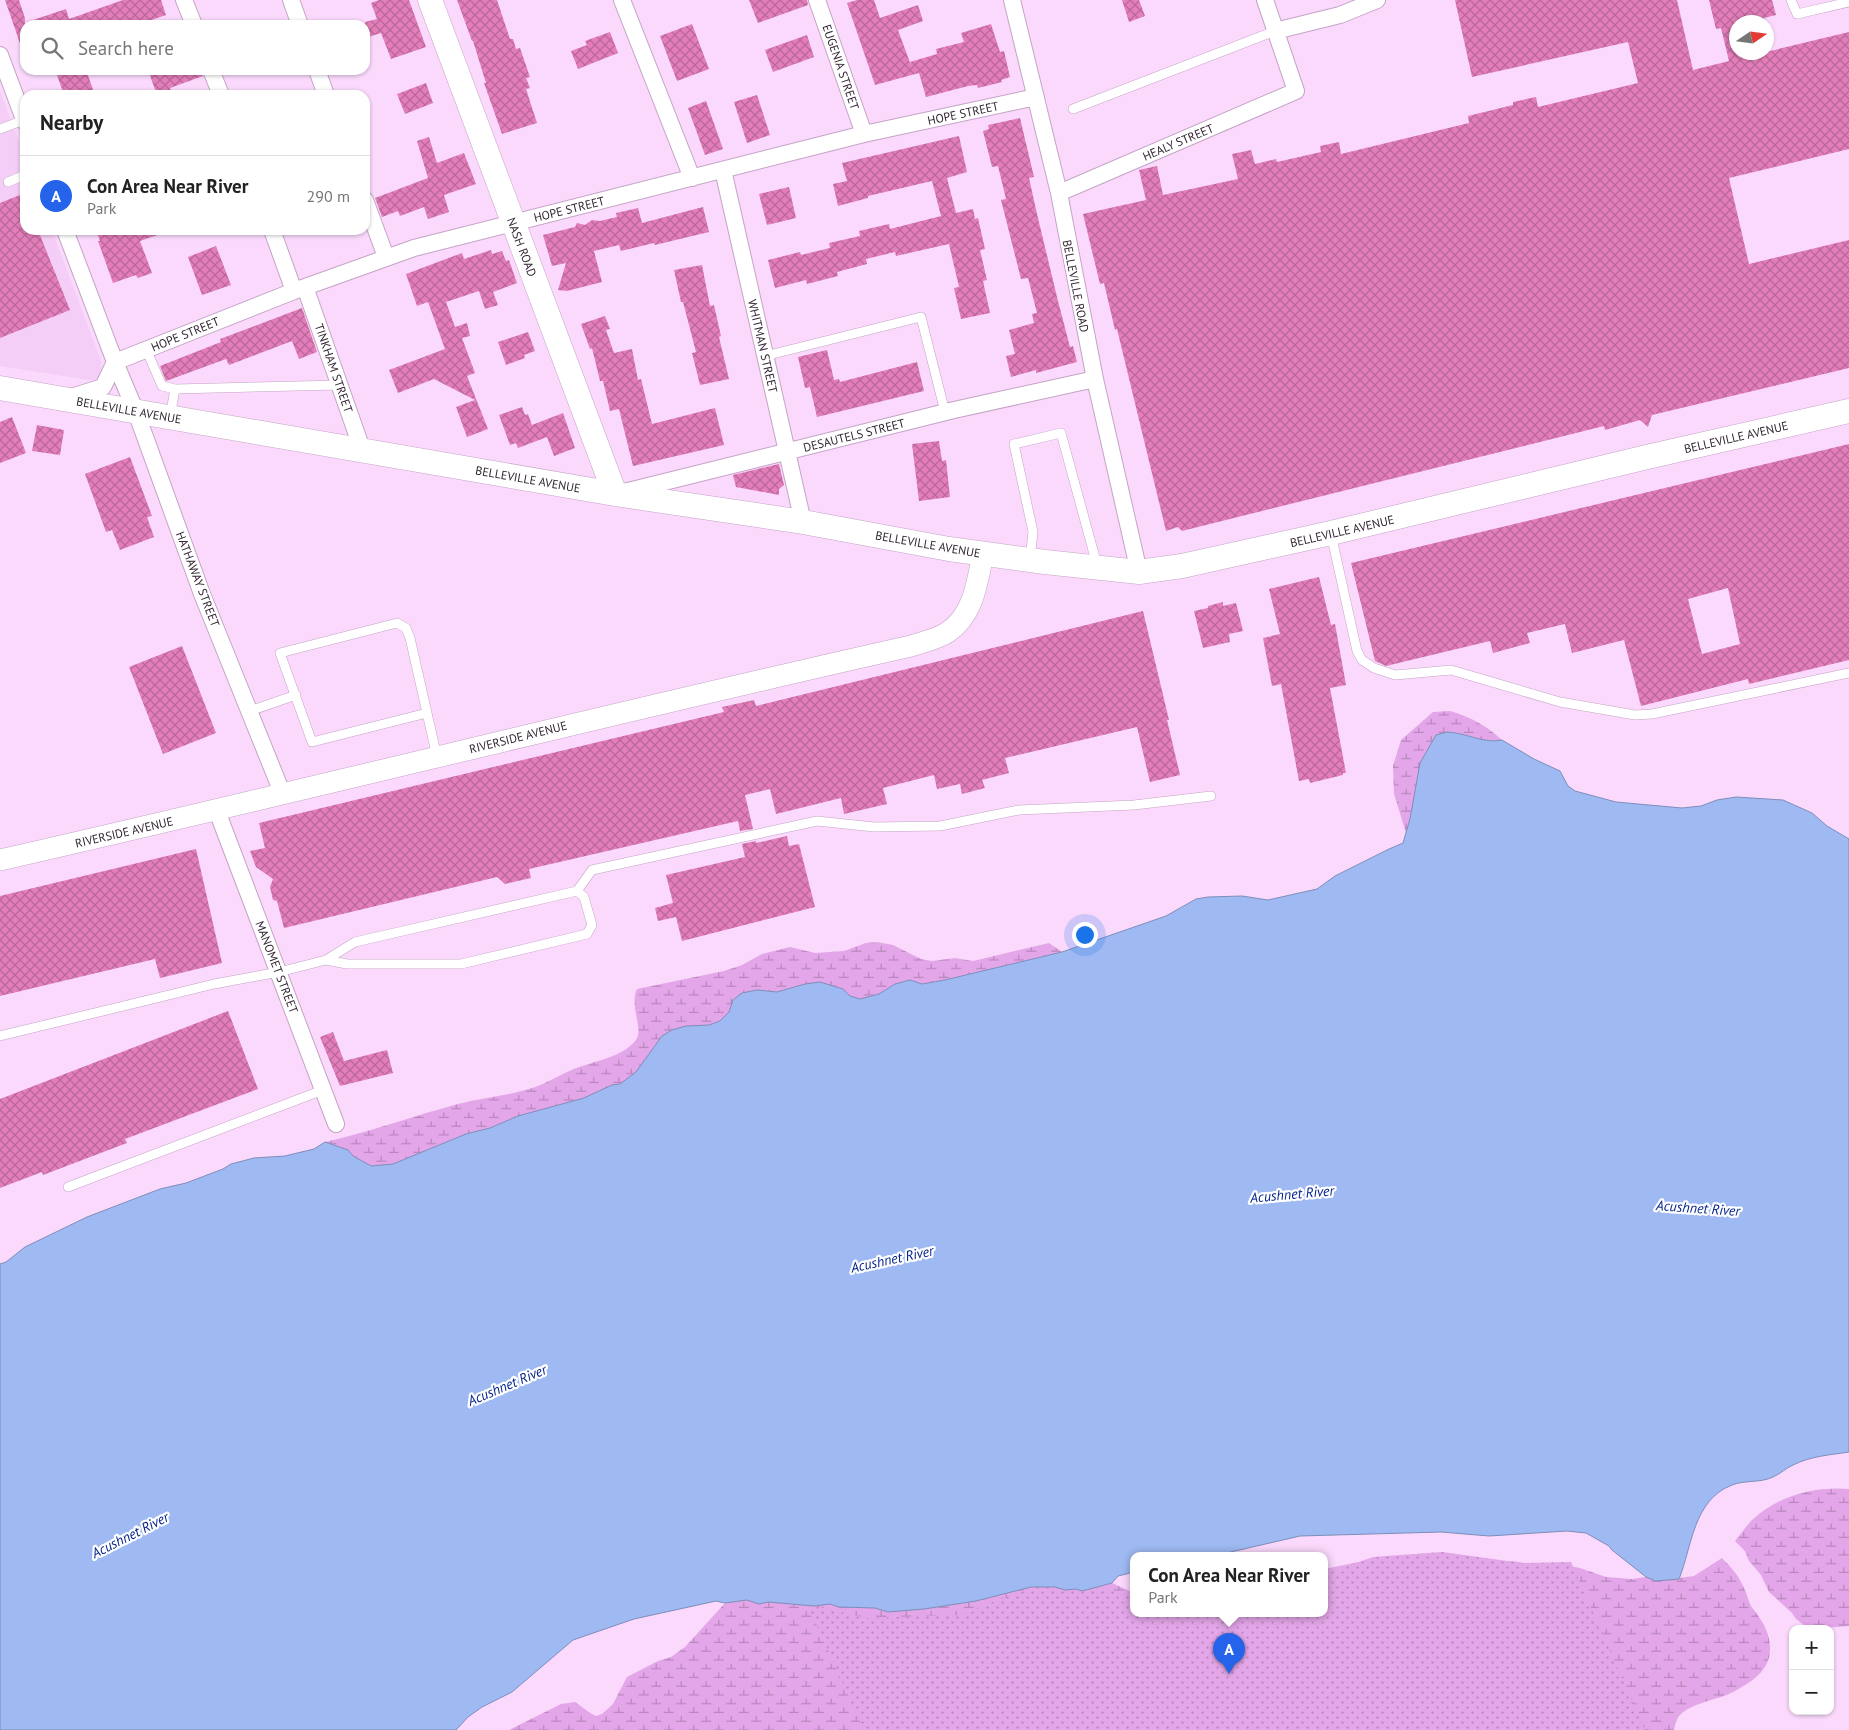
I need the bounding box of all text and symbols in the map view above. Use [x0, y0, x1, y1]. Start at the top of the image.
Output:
north arrow [1729, 15, 1774, 60]
search box [20, 20, 370, 75]
street label: EUGENIA STREET [819, 22, 863, 112]
icon: search [38, 34, 66, 62]
text: Search here [78, 36, 174, 60]
street label: HOPE STREET [926, 98, 1000, 128]
text: Nearby [40, 109, 103, 136]
street label: HEALY STREET [1140, 120, 1216, 164]
text: Con Area Near River [87, 174, 248, 198]
text: A [51, 186, 61, 206]
text: 290 m [307, 186, 350, 206]
street label: HOPE STREET [532, 193, 606, 225]
text: Park [87, 198, 116, 218]
street label: NASH ROAD [504, 215, 540, 279]
street label: BELLEVILLE ROAD [1060, 238, 1092, 334]
street label: WHITMAN STREET [745, 298, 781, 395]
street label: HOPE STREET [149, 313, 222, 355]
street label: TINKHAM STREET [312, 322, 356, 415]
street label: BELLEVILLE AVENUE [75, 393, 183, 427]
street label: DESAUTELS STREET [802, 415, 907, 455]
street label: BELLEVILLE AVENUE [1683, 418, 1789, 456]
street label: BELLEVILLE AVENUE [474, 462, 582, 496]
street label: BELLEVILLE AVENUE [1289, 512, 1395, 550]
street label: BELLEVILLE AVENUE [874, 527, 982, 561]
street label: HATHAWAY STREET [173, 529, 223, 629]
street label: RIVERSIDE AVENUE [468, 718, 568, 756]
street label: RIVERSIDE AVENUE [74, 813, 174, 851]
street label: MANOMET STREET [252, 919, 302, 1016]
your location [1072, 922, 1098, 948]
water label: Acushnet River [1248, 1181, 1336, 1207]
water label: Acushnet River [1654, 1196, 1742, 1220]
water label: Acushnet River [848, 1241, 936, 1277]
water label: Acushnet River [464, 1360, 551, 1410]
water label: Acushnet River [88, 1507, 173, 1563]
popup [1130, 1552, 1328, 1617]
text: Con Area Near River [1148, 1563, 1310, 1587]
text: Park [1148, 1587, 1178, 1607]
map controls [1789, 1625, 1834, 1715]
button: + [1789, 1625, 1834, 1670]
pin: A [1213, 1633, 1245, 1674]
button: − [1789, 1670, 1834, 1715]

